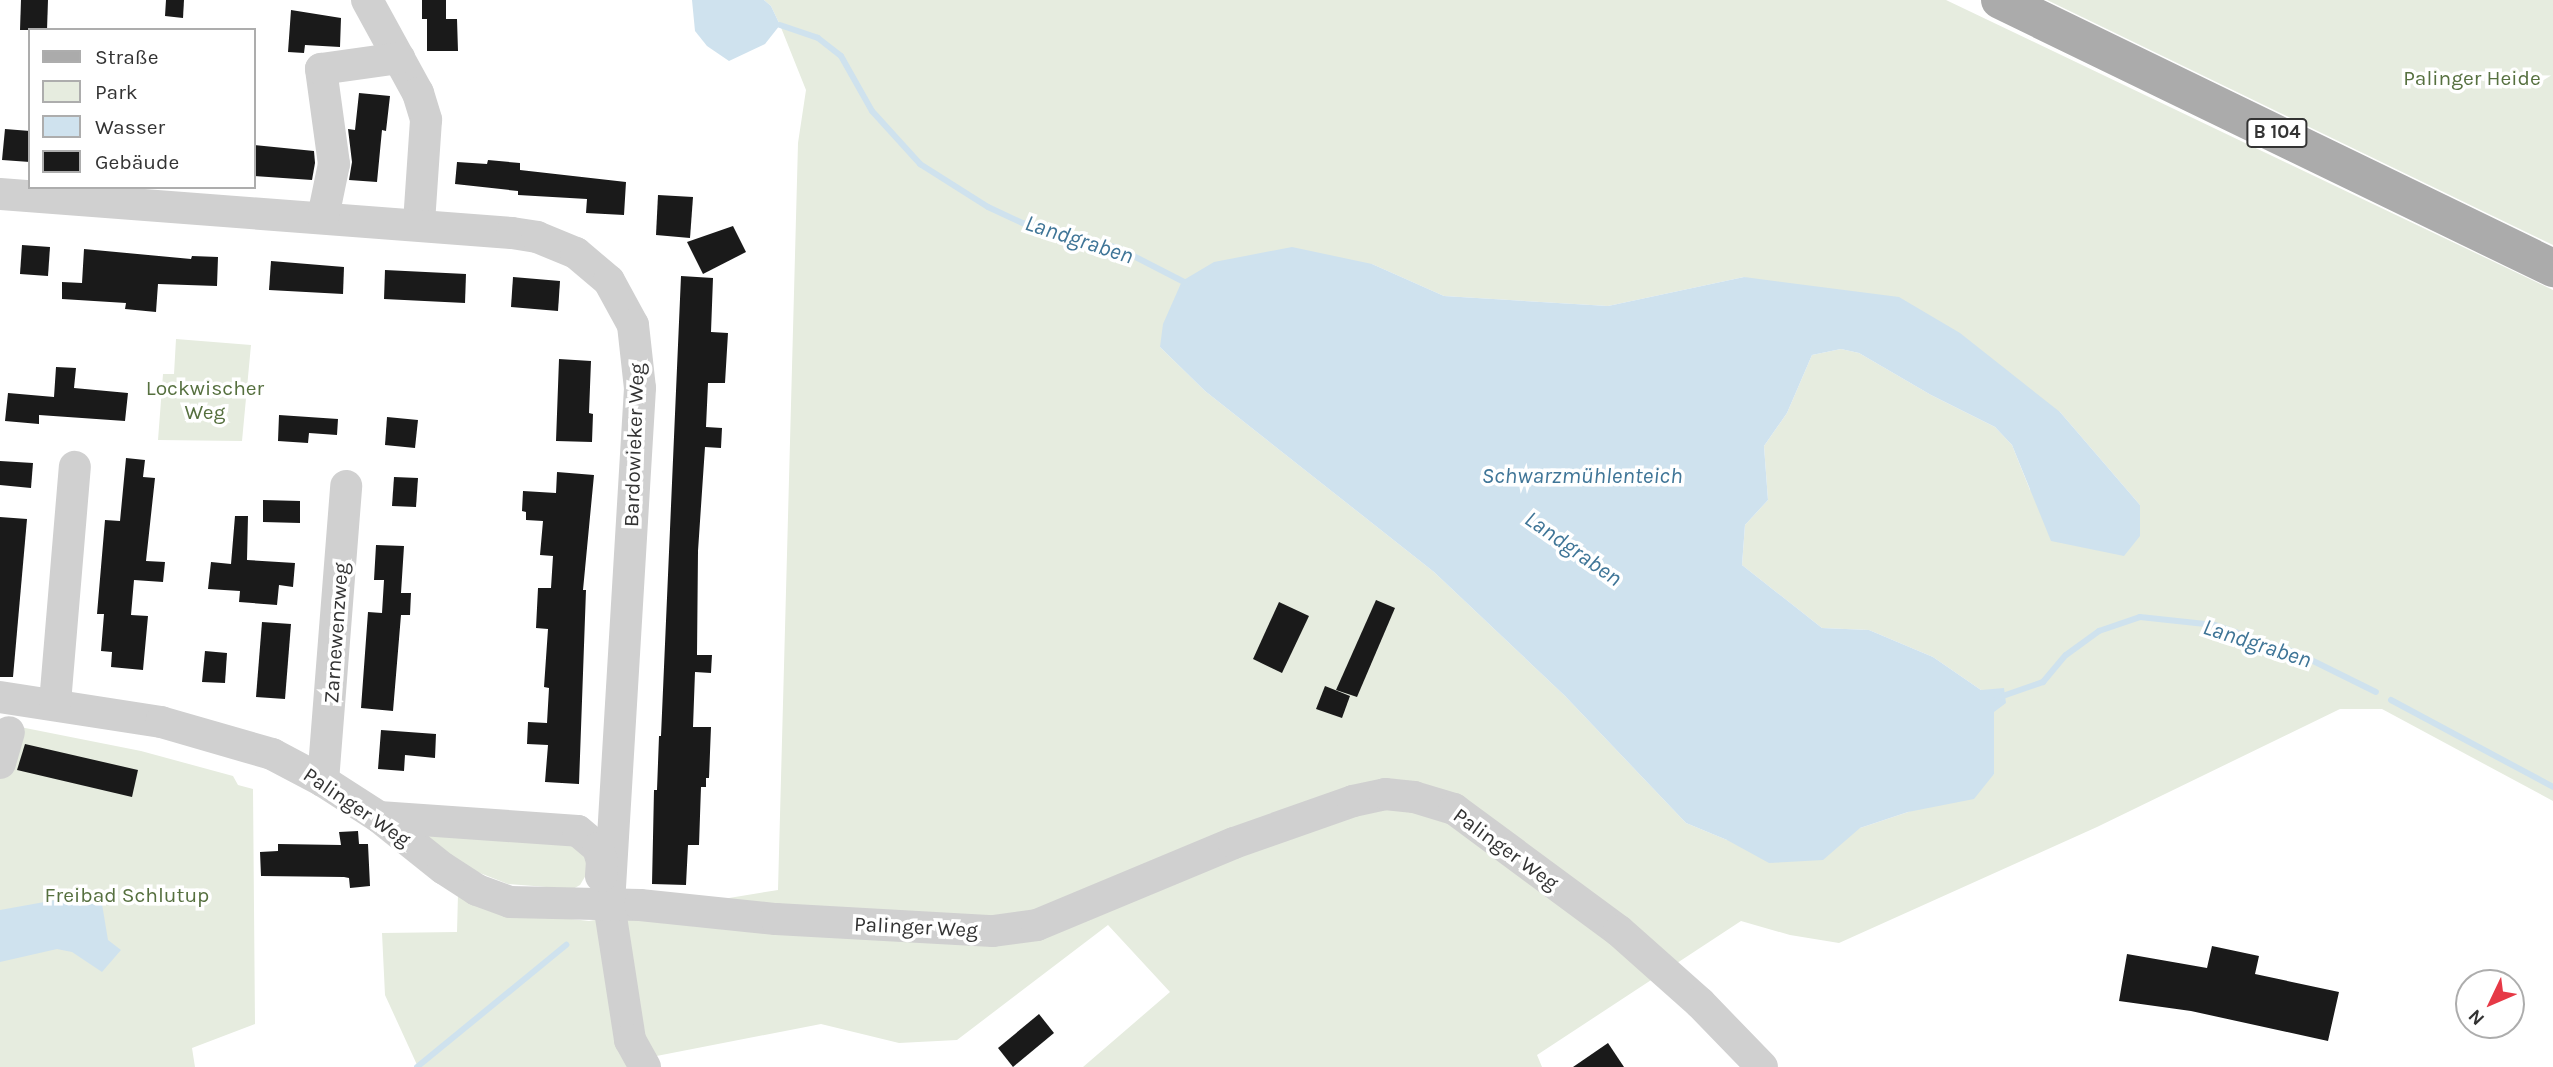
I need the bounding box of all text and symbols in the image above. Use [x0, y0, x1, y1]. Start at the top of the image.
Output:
legend [28, 28, 256, 189]
text: Straße [95, 45, 158, 69]
park label: Palinger Heide [2403, 65, 2541, 91]
text: Park [95, 80, 138, 104]
text: Wasser [95, 115, 165, 139]
road number: B 104 [2246, 118, 2308, 148]
text: Gebäude [95, 150, 179, 174]
water label: Landgraben [1021, 209, 1137, 271]
street label: Bardowieker Weg [619, 362, 649, 528]
park label: Lockwischer Weg [146, 375, 264, 425]
water label: Schwarzmühlenteich [1481, 462, 1683, 490]
water label: Landgraben [1519, 505, 1627, 593]
street label: Zarnewenzweg [318, 562, 354, 704]
water label: Landgraben [2199, 613, 2315, 675]
street label: Palinger Weg [299, 762, 415, 852]
street label: Palinger Weg [1448, 802, 1564, 896]
park label: Freibad Schlutup [45, 882, 209, 908]
street label: Palinger Weg [853, 911, 979, 943]
north arrow [2455, 969, 2525, 1039]
text: N [2464, 1005, 2489, 1030]

